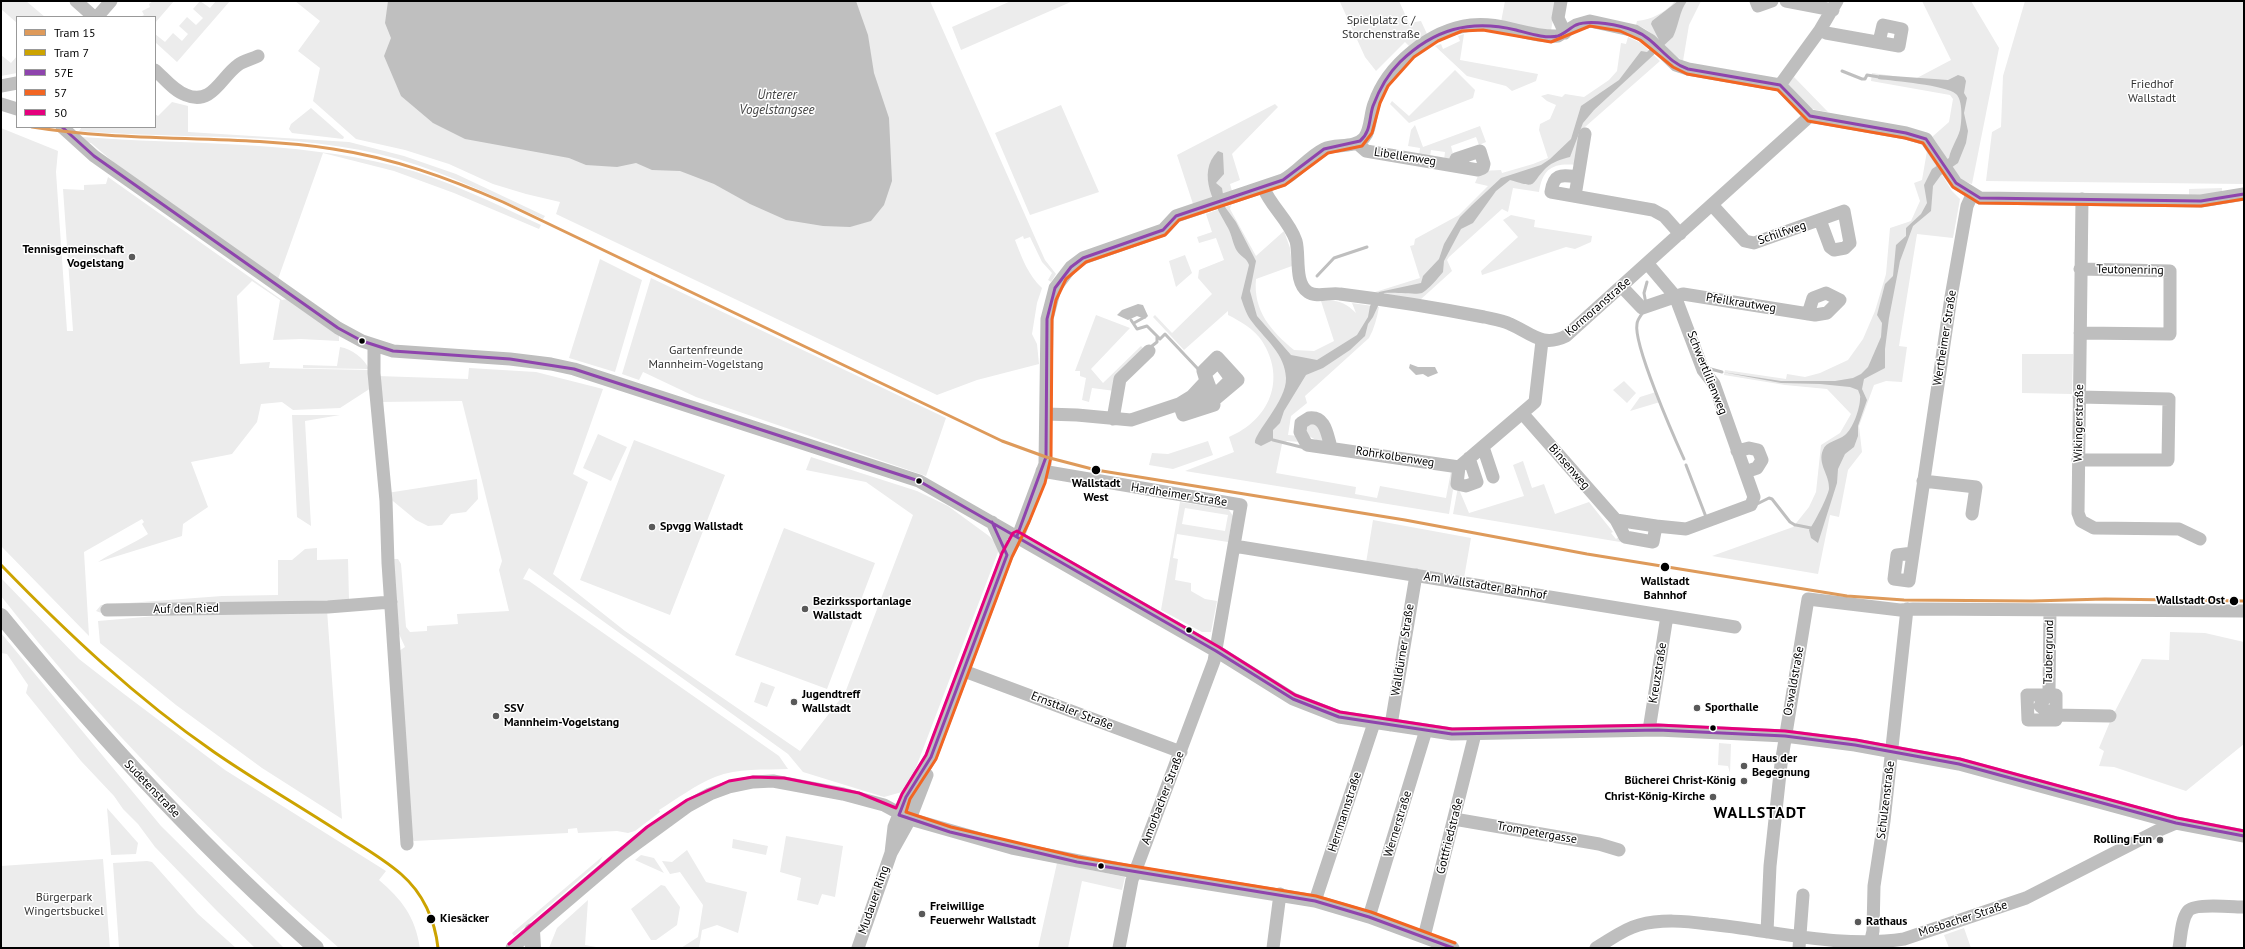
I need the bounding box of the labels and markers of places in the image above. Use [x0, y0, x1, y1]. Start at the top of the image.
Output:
place label: Tennisgemeinschaft Vogelstang [23, 243, 124, 271]
marker: Tennisgemeinschaft Vogelstang [127, 252, 137, 262]
unlabelled marker [357, 336, 367, 346]
marker: Wallstadt West [1090, 464, 1102, 476]
unlabelled marker [914, 476, 924, 486]
place label: Wallstadt West [1072, 477, 1120, 505]
place label: Spvgg Wallstadt [660, 520, 743, 534]
marker: Spvgg Wallstadt [647, 522, 657, 532]
marker: Wallstadt Bahnhof [1659, 561, 1671, 573]
place label: Wallstadt Bahnhof [1641, 575, 1689, 603]
place label: Wallstadt Ost [2156, 594, 2225, 608]
place label: Bezirkssportanlage Wallstadt [813, 595, 911, 623]
marker: Wallstadt Ost [2228, 595, 2240, 607]
marker: Bezirkssportanlage Wallstadt [800, 604, 810, 614]
unlabelled marker [1184, 625, 1194, 635]
place label: Jugendtreff Wallstadt [802, 688, 860, 716]
marker: Jugendtreff Wallstadt [789, 697, 799, 707]
place label: Sporthalle [1705, 701, 1759, 715]
place label: SSV Mannheim-Vogelstang [504, 702, 619, 730]
marker: Sporthalle [1692, 703, 1702, 713]
marker: SSV Mannheim-Vogelstang [491, 711, 501, 721]
unlabelled marker [1708, 723, 1718, 733]
place label: Haus der Begegnung [1752, 752, 1810, 780]
marker: Haus der Begegnung [1739, 761, 1749, 771]
place label: Bücherei Christ-König [1624, 774, 1736, 788]
marker: Bücherei Christ-König [1739, 776, 1749, 786]
place label: Christ-König-Kirche [1604, 790, 1705, 804]
marker: Christ-König-Kirche [1708, 792, 1718, 802]
place label: Rolling Fun [2094, 833, 2152, 847]
marker: Rolling Fun [2155, 835, 2165, 845]
unlabelled marker [1096, 861, 1106, 871]
place label: Freiwillige Feuerwehr Wallstadt [930, 900, 1036, 928]
marker: Freiwillige Feuerwehr Wallstadt [917, 909, 927, 919]
place label: Kiesäcker [440, 912, 489, 926]
marker: Kiesäcker [425, 913, 437, 925]
place label: Rathaus [1866, 915, 1907, 929]
marker: Rathaus [1853, 917, 1863, 927]

